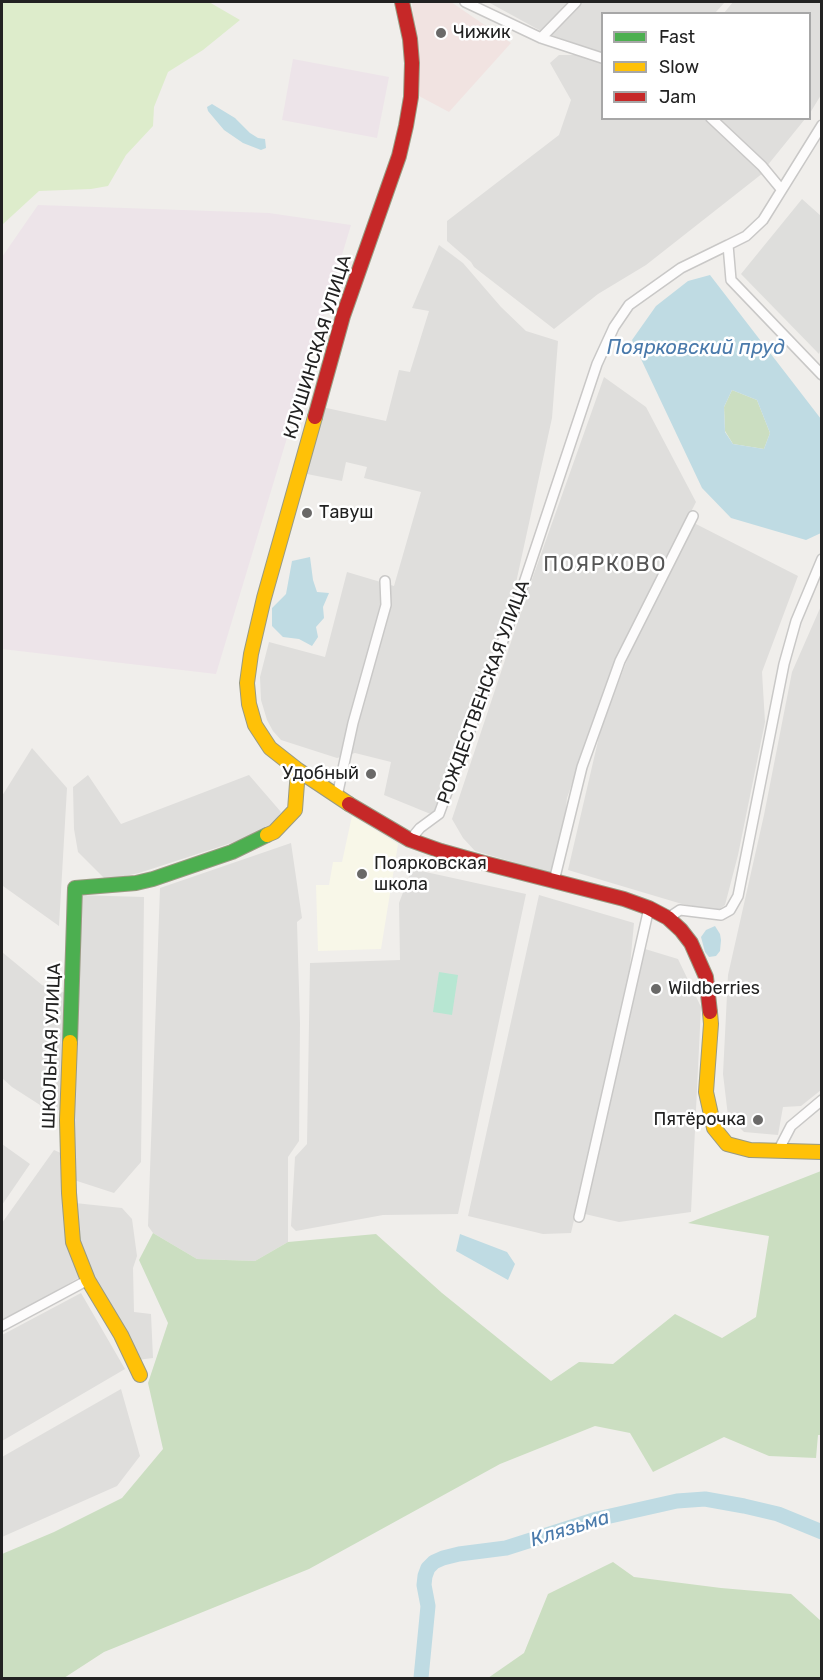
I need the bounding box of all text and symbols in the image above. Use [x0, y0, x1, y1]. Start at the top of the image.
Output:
legend [601, 12, 811, 120]
place label: Чижик [453, 22, 511, 44]
marker: Чижик [434, 26, 448, 40]
text: Fast [659, 26, 695, 48]
text: Slow [659, 56, 699, 78]
text: Jam [659, 86, 696, 108]
street label: КЛУШИНСКАЯ УЛИЦА [280, 252, 356, 442]
water label: Поярковский пруд [607, 336, 785, 360]
place label: Тавуш [319, 502, 373, 524]
marker: Тавуш [300, 506, 314, 520]
district label: ПОЯРКОВО [543, 552, 667, 578]
street label: РОЖДЕСТВЕНСКАЯ УЛИЦА [433, 577, 535, 807]
place label: Удобный [282, 763, 359, 785]
marker: Удобный [364, 767, 378, 781]
place label: Поярковская школа [374, 853, 487, 896]
marker: Поярковская школа [355, 867, 369, 881]
street label: ШКОЛЬНАЯ УЛИЦА [38, 963, 66, 1129]
place label: Wildberries [668, 978, 760, 1000]
marker: Wildberries [649, 982, 663, 996]
place label: Пятёрочка [653, 1109, 746, 1131]
marker: Пятёрочка [751, 1113, 765, 1127]
water label: Клязьма [528, 1506, 612, 1552]

